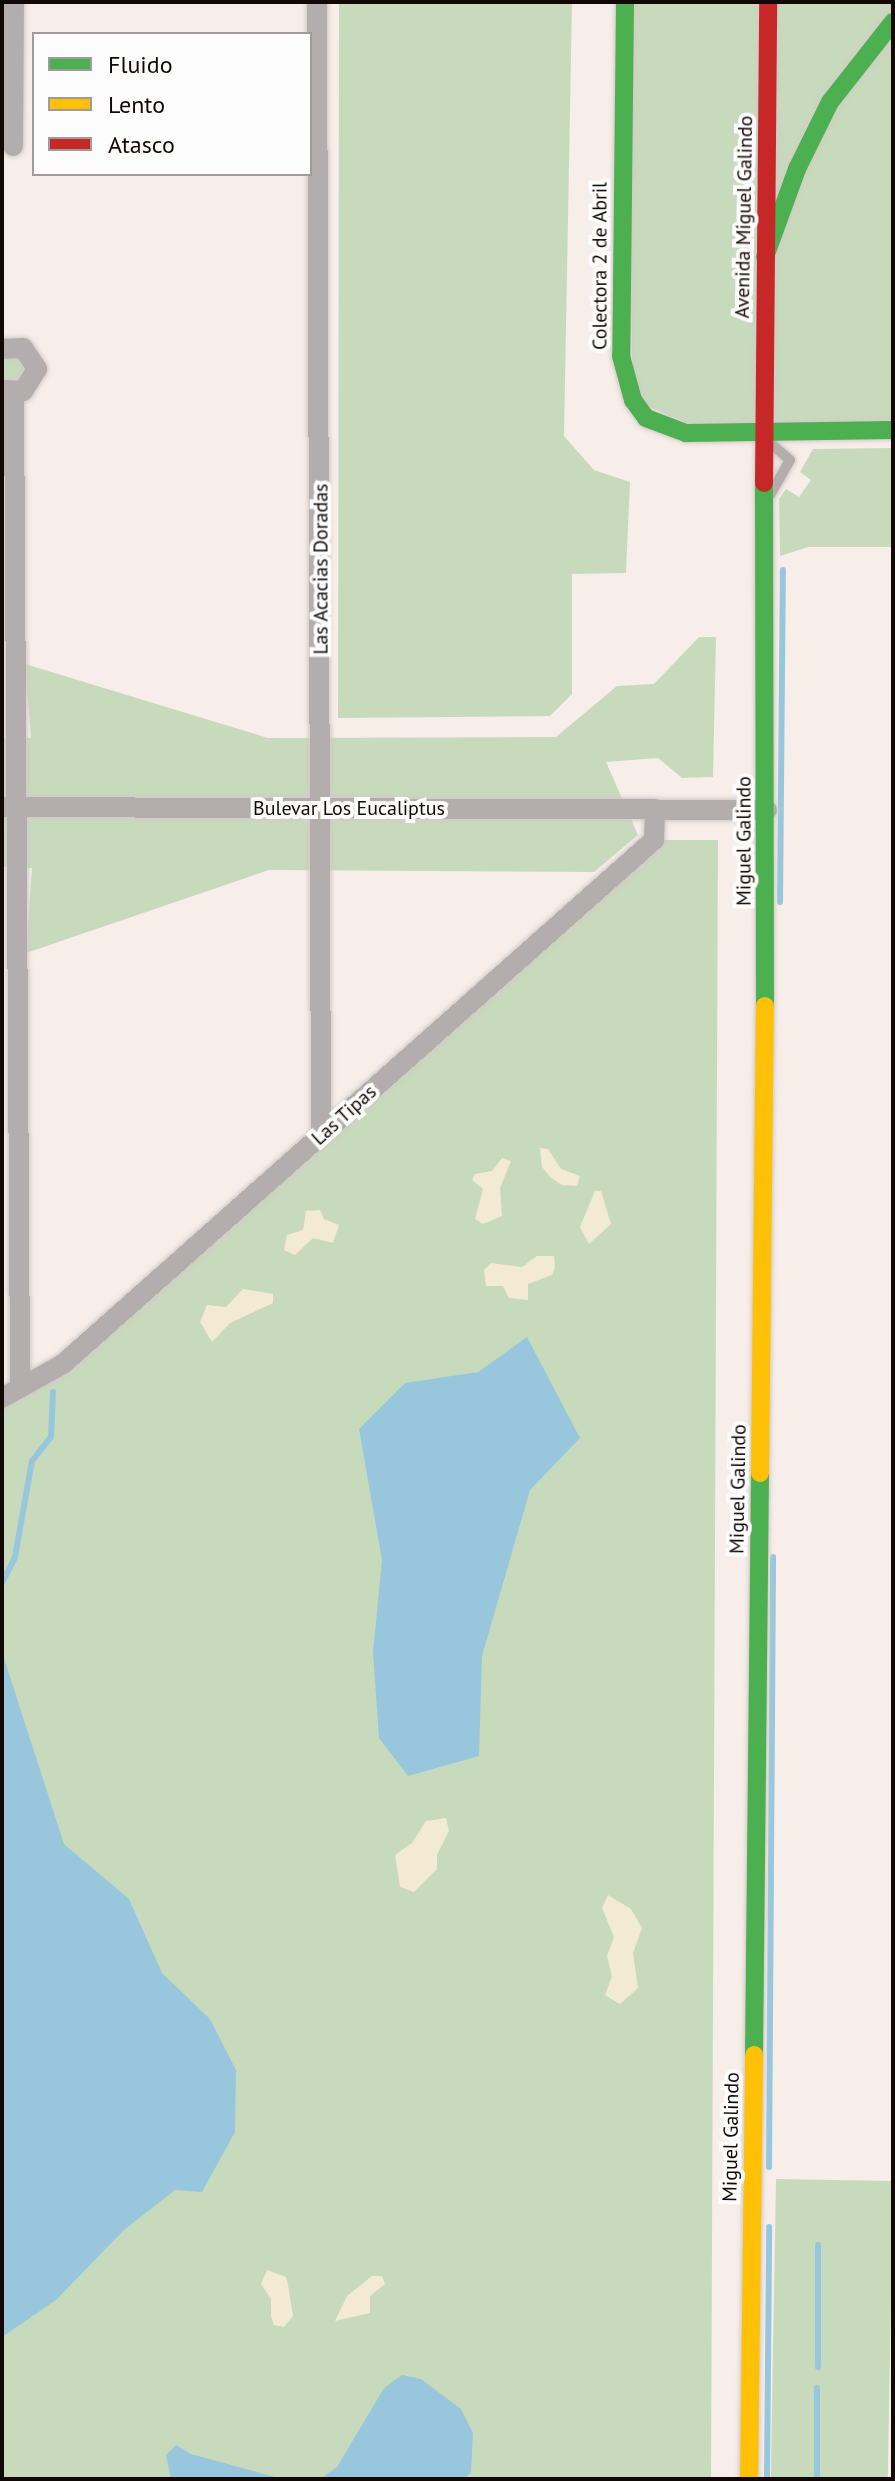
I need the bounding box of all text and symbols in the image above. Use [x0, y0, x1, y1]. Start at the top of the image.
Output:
legend [32, 32, 312, 176]
text: Fluido [108, 49, 173, 80]
text: Lento [108, 89, 165, 120]
street label: Avenida Miguel Galindo [730, 115, 758, 319]
text: Atasco [108, 129, 175, 160]
street label: Colectora 2 de Abril [588, 182, 612, 350]
street label: Las Acacias Doradas [309, 483, 333, 655]
street label: Miguel Galindo [732, 776, 756, 906]
street label: Bulevar Los Eucaliptus [253, 796, 445, 820]
street label: Las Tipas [307, 1080, 381, 1150]
street label: Miguel Galindo [725, 1424, 751, 1554]
street label: Miguel Galindo [718, 2072, 744, 2202]

